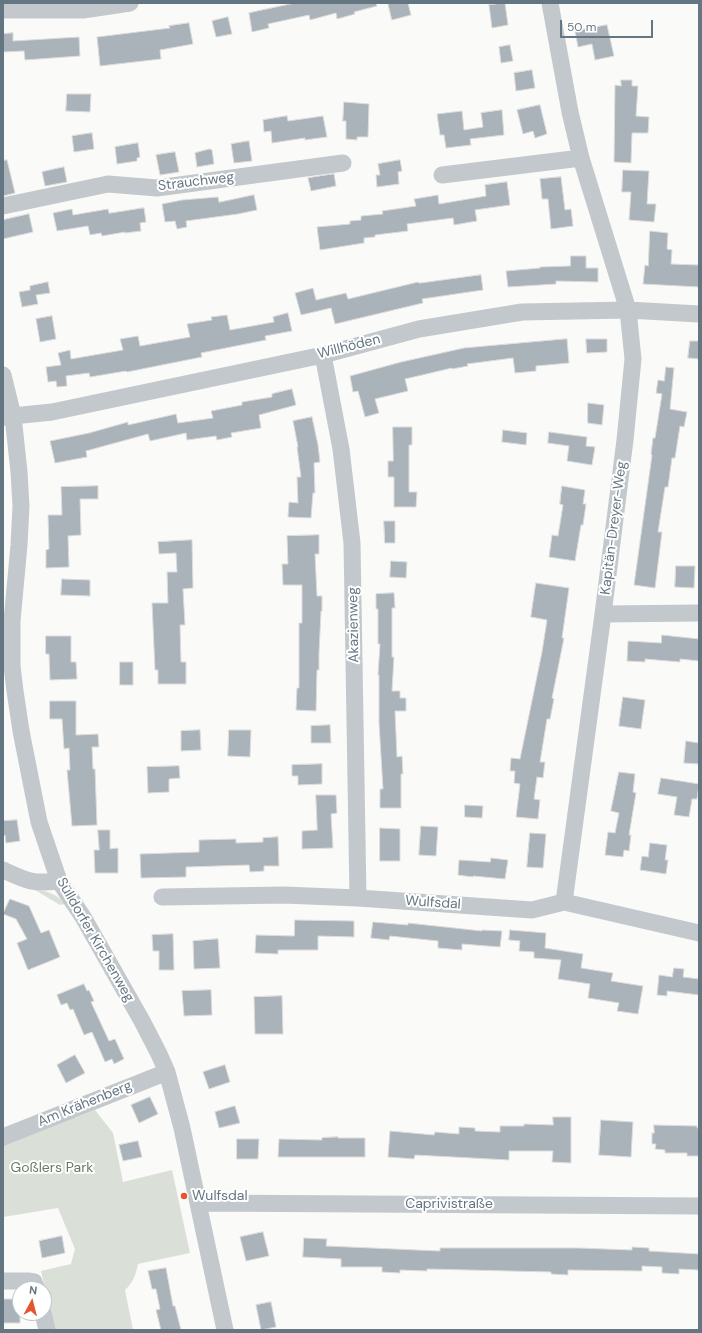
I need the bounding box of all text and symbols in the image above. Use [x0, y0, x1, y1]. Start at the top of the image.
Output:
scale bar [562, 12, 655, 38]
text: 50 m [567, 19, 596, 35]
street label: Strauchweg [157, 169, 235, 195]
street label: Willhöden [316, 331, 382, 363]
street label: Kapitän-Dreyer-Weg [597, 460, 631, 596]
street label: Akazienweg [345, 587, 363, 663]
street label: Sülldorfer Kirchenweg [53, 875, 137, 1005]
street label: Wulfsdal [405, 893, 461, 913]
street label: Am Krähenberg [35, 1077, 135, 1131]
park label: Goßlers Park [11, 1160, 93, 1176]
place label: Wulfsdal [192, 1188, 248, 1204]
marker: Wulfsdal [179, 1191, 189, 1201]
street label: Caprivistraße [405, 1196, 493, 1212]
north arrow [12, 1281, 52, 1321]
text: N [29, 1283, 38, 1298]

